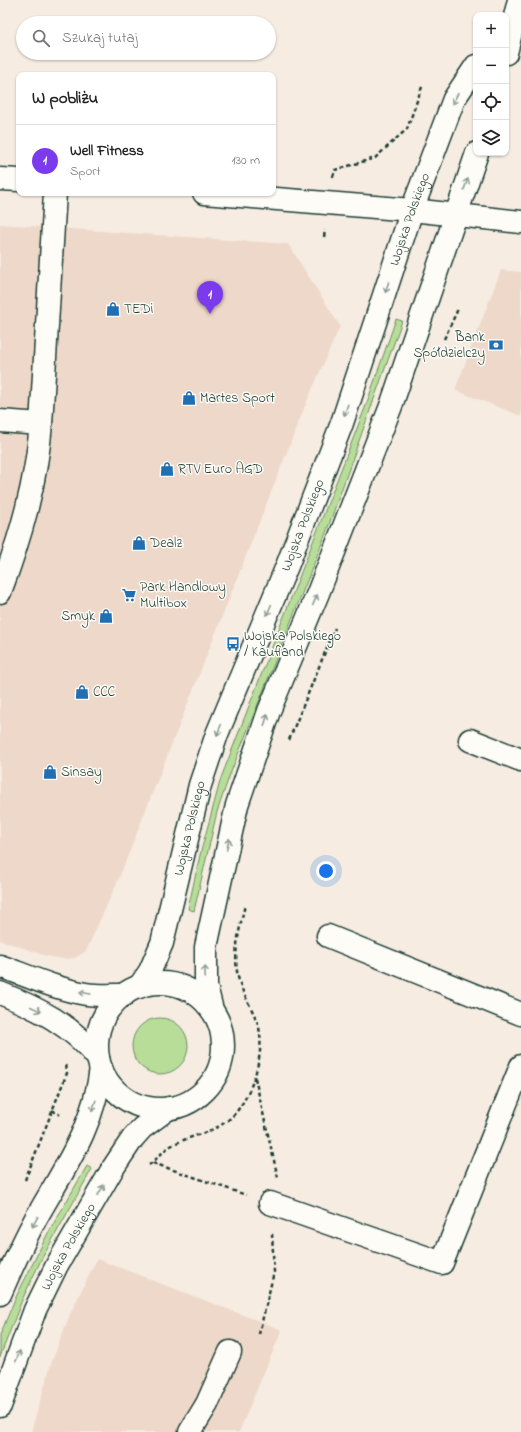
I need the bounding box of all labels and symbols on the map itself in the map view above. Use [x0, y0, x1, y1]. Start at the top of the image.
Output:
one-way arrow [451, 93, 459, 105]
street label: Wojska Polskiego [384, 170, 436, 269]
one-way arrow [463, 178, 470, 191]
one-way arrow [383, 280, 390, 293]
pin: 1 [197, 281, 223, 314]
place label: TEDi [124, 299, 153, 320]
shop icon: TEDi [105, 301, 121, 317]
place label: Bank Spółdzielczy [414, 327, 486, 365]
bank icon: Bank Spółdzielczy [488, 337, 504, 353]
place label: Martes Sport [200, 388, 275, 409]
shop icon: Martes Sport [181, 390, 197, 406]
one-way arrow [342, 404, 349, 417]
place label: RTV Euro AGD [178, 459, 263, 480]
shop icon: RTV Euro AGD [159, 461, 175, 477]
street label: Wojska Polskiego [275, 476, 330, 574]
place label: Dealz [149, 533, 182, 554]
shop icon: Dealz [131, 535, 147, 551]
place label: Park Handlowy Multibox [140, 577, 226, 614]
supermarket icon: Park Handlowy Multibox [121, 587, 137, 603]
one-way arrow [312, 594, 320, 606]
one-way arrow [264, 603, 272, 615]
place label: Smyk [61, 606, 96, 628]
shop icon: Smyk [98, 608, 114, 624]
place label: Wojska Polskiego / Kaufland [244, 626, 341, 663]
bus stop icon: Wojska Polskiego / Kaufland [225, 636, 241, 652]
place label: CCC [93, 682, 116, 703]
shop icon: CCC [74, 684, 90, 700]
one-way arrow [262, 714, 270, 726]
one-way arrow [214, 723, 222, 735]
place label: Sinsay [61, 762, 102, 784]
shop icon: Sinsay [42, 764, 58, 780]
street label: Wojska Polskiego [168, 778, 211, 878]
one-way arrow [225, 838, 233, 851]
your location [316, 861, 336, 881]
one-way arrow [201, 966, 209, 979]
one-way arrow [79, 989, 92, 997]
one-way arrow [29, 1006, 41, 1013]
one-way arrow [90, 1099, 97, 1112]
one-way arrow [97, 1184, 105, 1196]
street label: Wojska Polskiego [36, 1199, 101, 1294]
one-way arrow [31, 1215, 38, 1227]
one-way arrow [14, 1350, 22, 1362]

